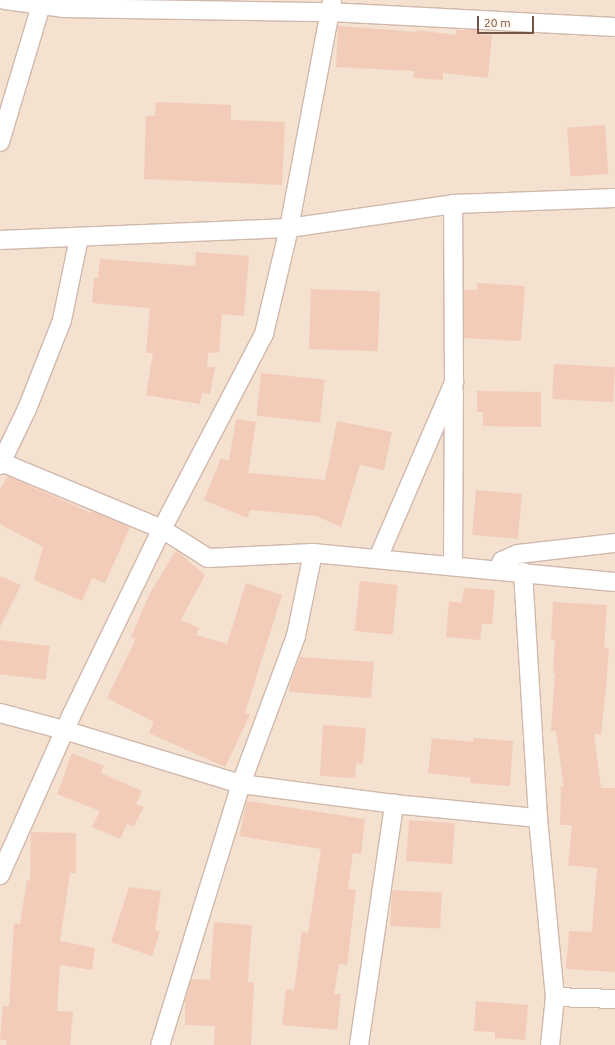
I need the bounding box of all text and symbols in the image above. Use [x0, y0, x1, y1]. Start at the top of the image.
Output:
scale bar [479, 8, 536, 34]
text: 20 m [484, 16, 511, 29]

